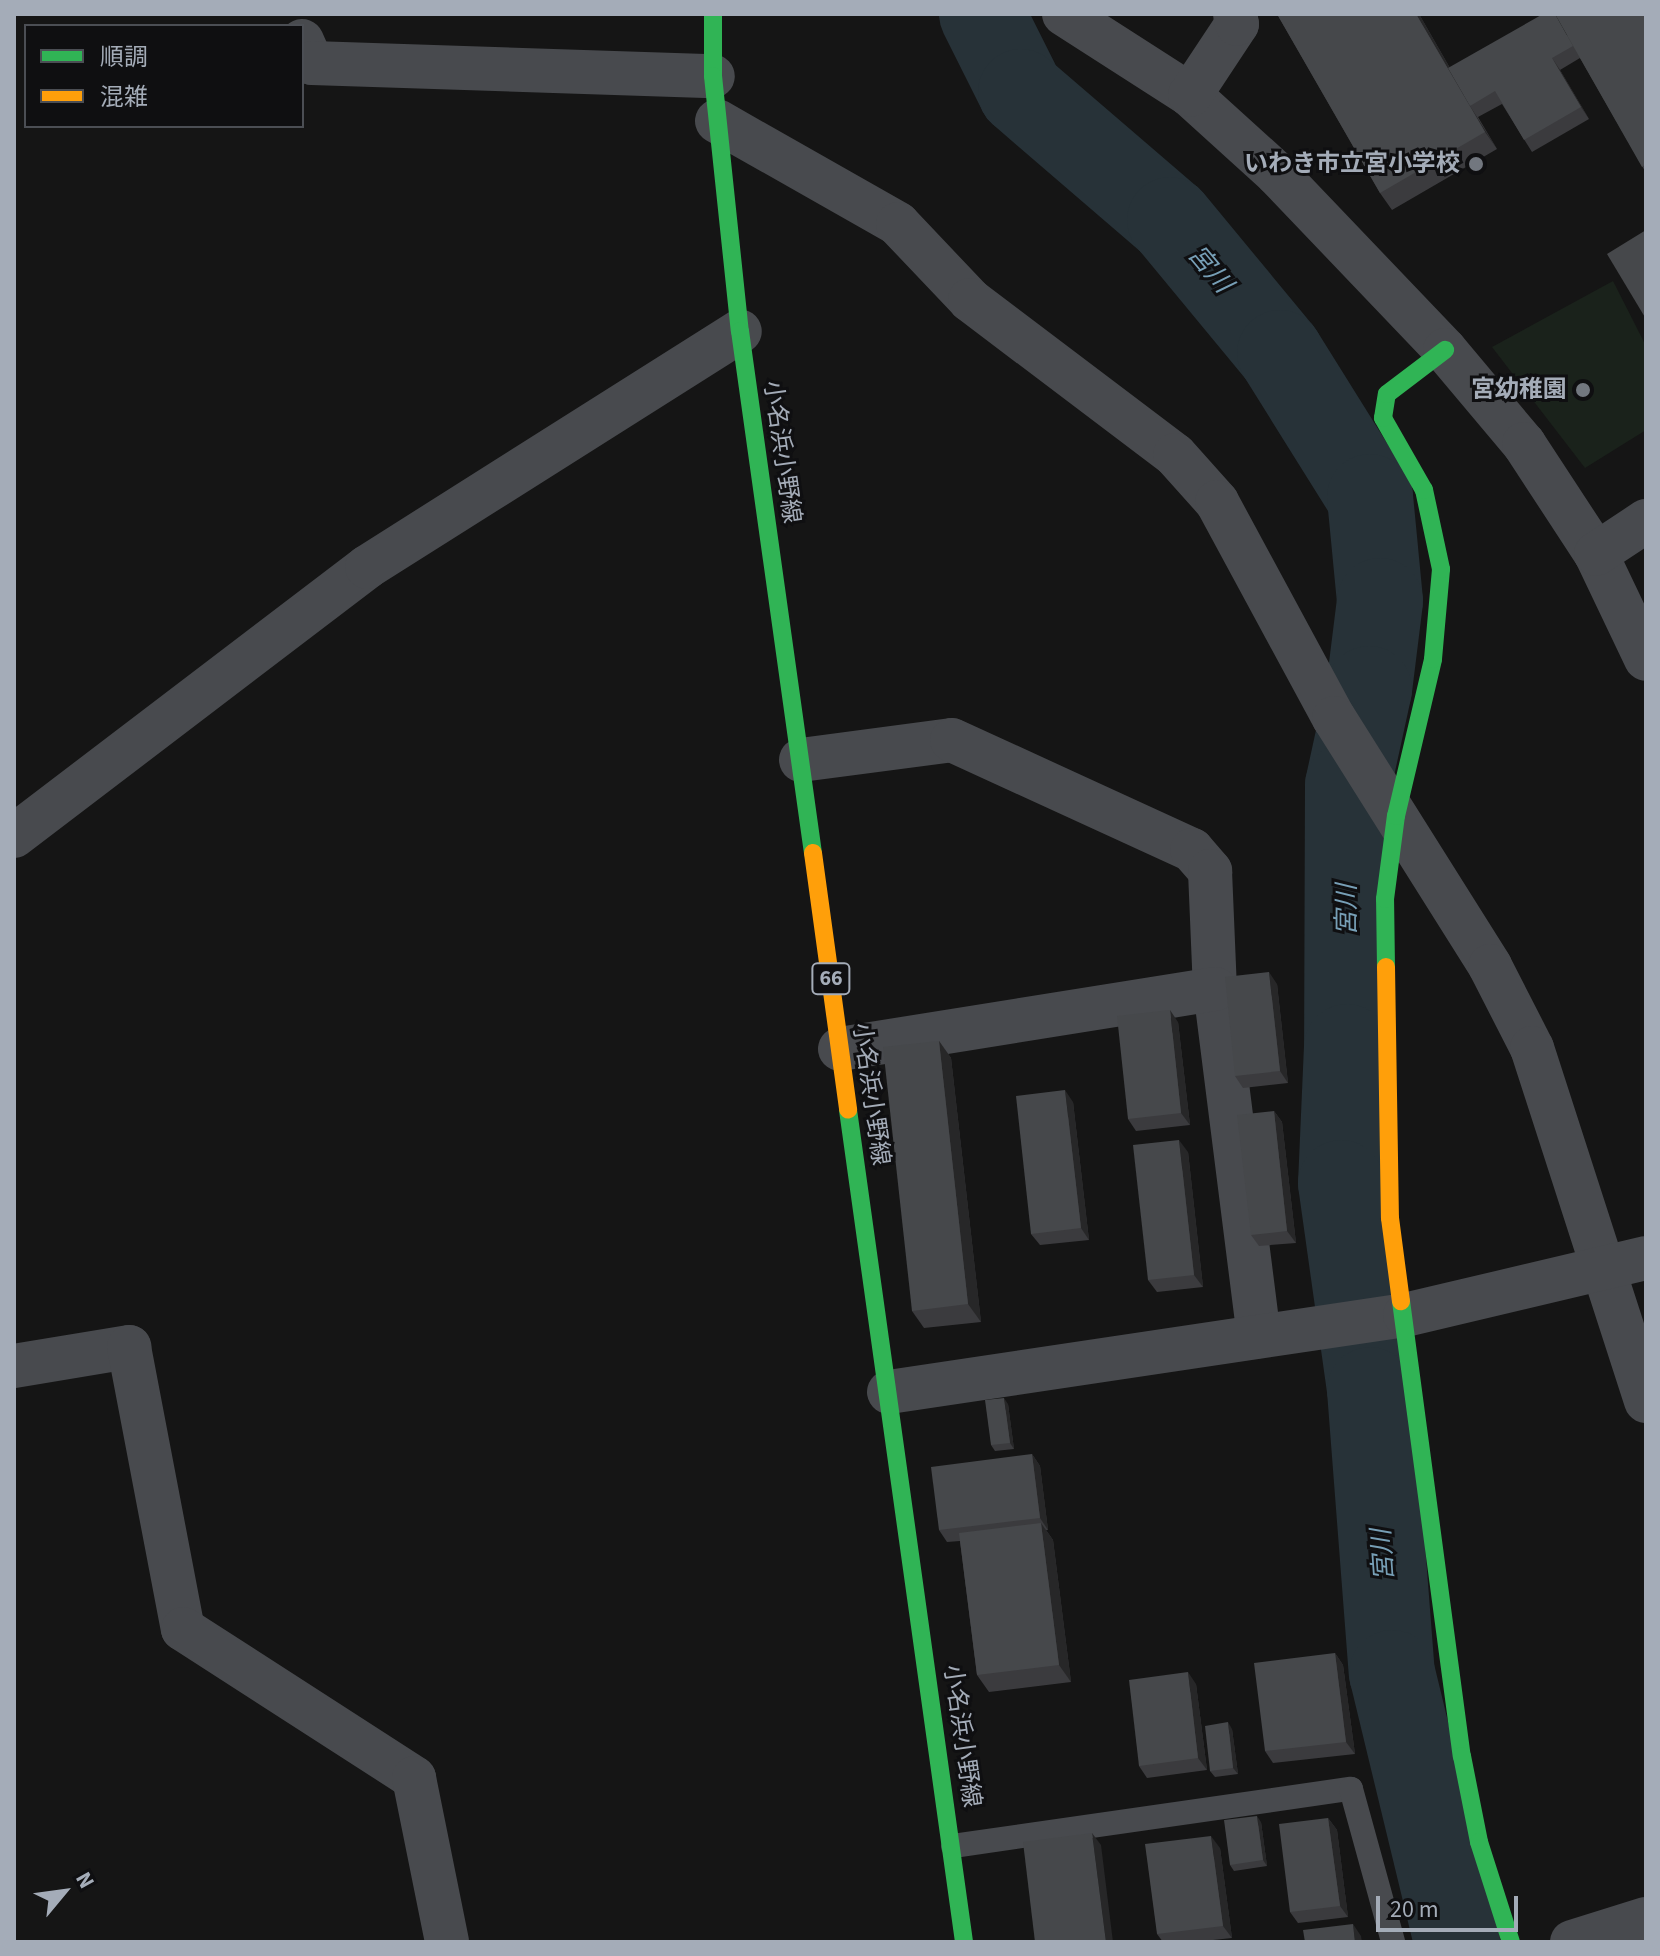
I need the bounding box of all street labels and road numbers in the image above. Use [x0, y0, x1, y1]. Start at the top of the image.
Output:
street label: 小名浜小野線 [758, 379, 806, 525]
road number: 66 [811, 961, 851, 997]
street label: 小名浜小野線 [847, 1021, 895, 1167]
street label: 小名浜小野線 [938, 1663, 986, 1809]

